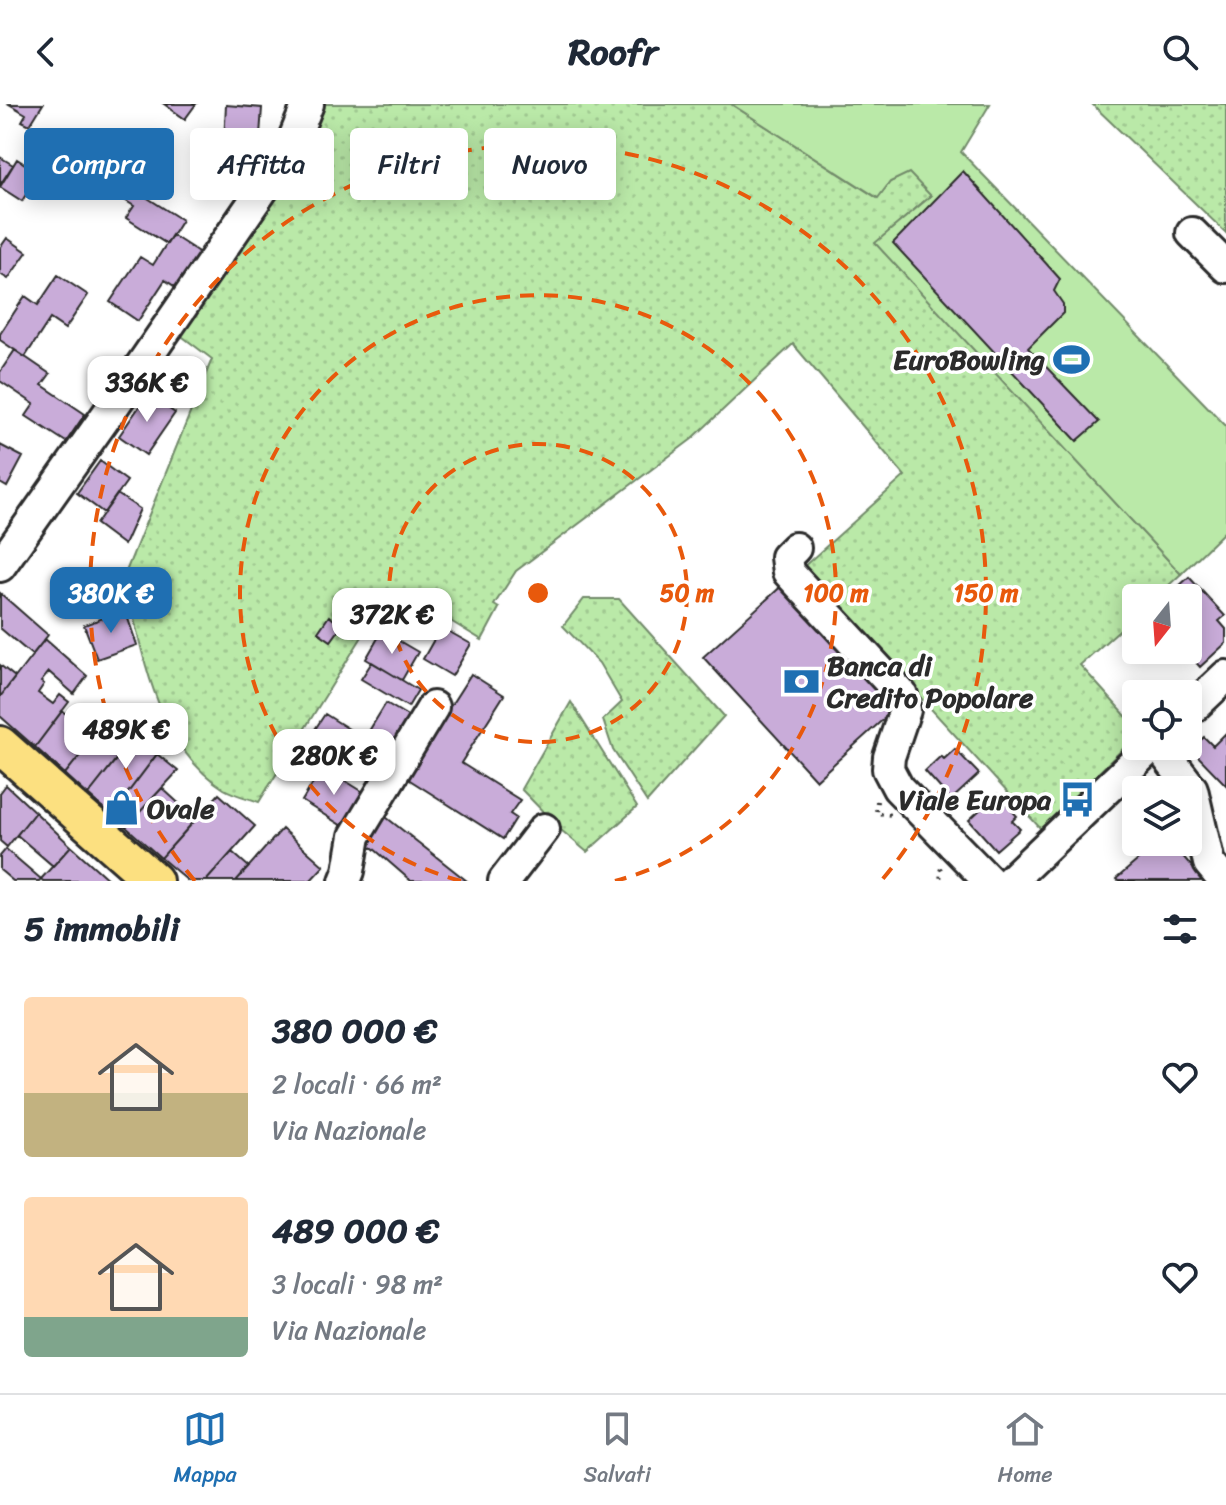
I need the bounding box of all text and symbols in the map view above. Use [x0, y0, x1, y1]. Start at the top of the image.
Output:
text: Roofr [568, 20, 658, 84]
icon: back [24, 30, 68, 74]
icon: search [1158, 30, 1202, 74]
chip: Compra [24, 128, 174, 200]
chip: Affitta [190, 128, 334, 200]
chip: Filtri [350, 128, 468, 200]
chip: Nuovo [484, 128, 616, 200]
place label: EuroBowling [893, 335, 1045, 384]
sports icon: EuroBowling [1052, 340, 1090, 378]
pin: 336K € [82, 356, 212, 424]
text: 336K € [105, 359, 189, 405]
pin: 380K € [46, 567, 176, 635]
text: 380K € [68, 570, 154, 616]
text: 50 m [660, 572, 715, 614]
text: 100 m [803, 572, 869, 614]
text: 150 m [954, 572, 1019, 614]
centre of rings [524, 579, 552, 607]
north arrow [1122, 584, 1202, 664]
map controls [1122, 584, 1202, 856]
pin: 372K € [327, 588, 457, 656]
text: 372K € [350, 591, 434, 637]
place label: Banca di Credito Popolare [826, 641, 1034, 722]
bank icon: Banca di Credito Popolare [782, 662, 820, 700]
button: locate [1122, 680, 1202, 760]
pin: 489K € [61, 703, 191, 771]
text: 489K € [82, 706, 170, 752]
pin: 280K € [269, 729, 399, 797]
text: 280K € [291, 732, 377, 778]
place label: Viale Europa [899, 775, 1052, 824]
button: layers [1122, 776, 1202, 856]
bus stop icon: Viale Europa [1058, 780, 1096, 818]
place label: Ovale [147, 784, 215, 833]
shop icon: Ovale [102, 789, 140, 827]
text: 5 immobili [24, 899, 179, 959]
icon: filters [1158, 907, 1202, 951]
text: 380 000 € [272, 1001, 437, 1061]
icon: home [88, 1029, 184, 1125]
icon: heart [1158, 1055, 1202, 1099]
text: 2 locali · 66 m² [272, 1061, 442, 1107]
text: Via Nazionale [272, 1107, 426, 1153]
text: 489 000 € [272, 1201, 439, 1261]
icon: home [88, 1229, 184, 1325]
icon: heart [1158, 1255, 1202, 1299]
text: 3 locali · 98 m² [272, 1261, 443, 1307]
text: Via Nazionale [272, 1307, 426, 1353]
tab: Mappa [173, 1407, 237, 1494]
tab: Salvati [583, 1407, 651, 1494]
tab: Home [998, 1407, 1053, 1494]

